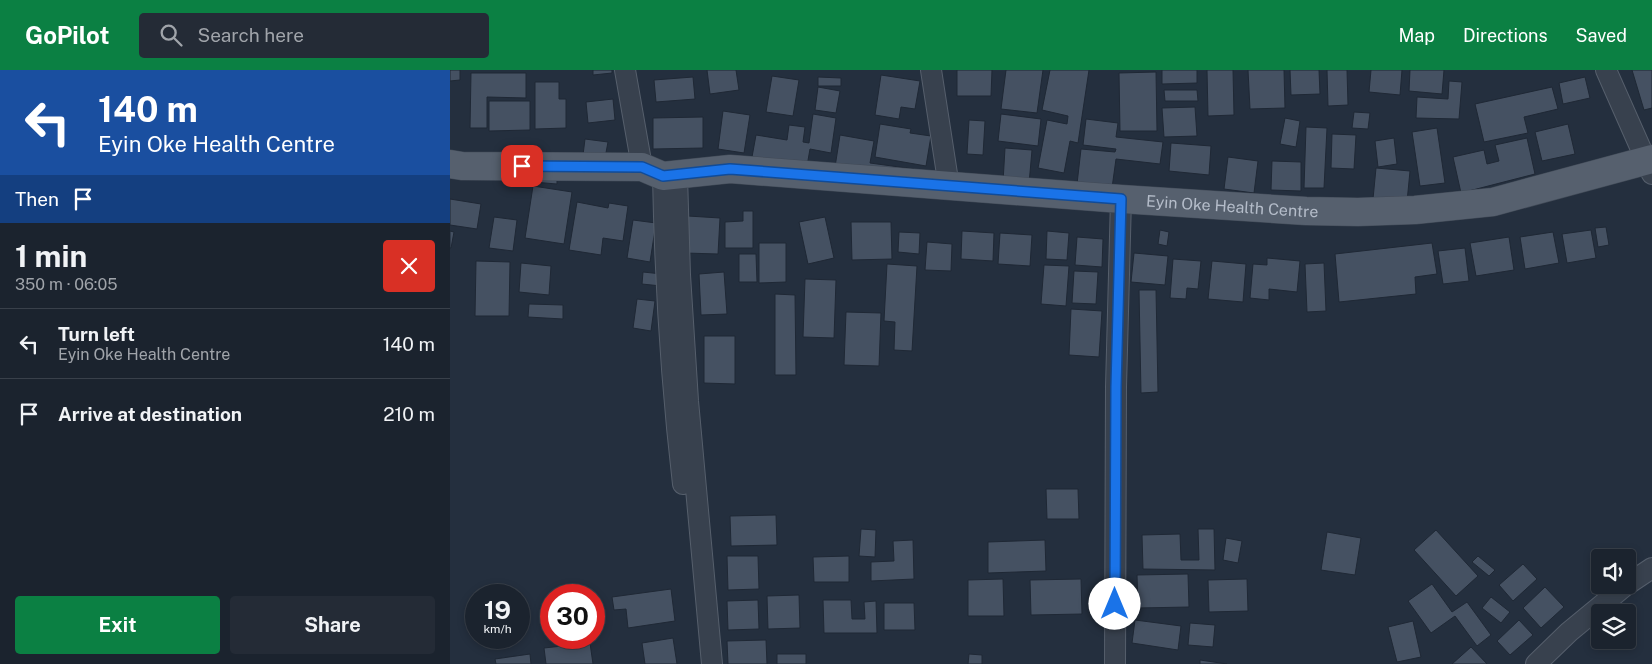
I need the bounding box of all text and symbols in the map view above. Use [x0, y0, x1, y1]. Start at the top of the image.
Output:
search box [139, 13, 489, 58]
text: GoPilot [25, 21, 109, 49]
icon: search [157, 21, 185, 49]
text: Search here [197, 24, 304, 46]
text: Map [1398, 25, 1435, 46]
text: Directions [1463, 25, 1548, 46]
text: Saved [1576, 25, 1627, 46]
text: 140 m [98, 89, 198, 130]
icon: left [15, 90, 80, 155]
text: Eyin Oke Health Centre [98, 131, 335, 157]
pin [501, 145, 543, 187]
icon: arrive [508, 152, 536, 180]
icon: arrive [69, 185, 97, 213]
text: Then [15, 188, 59, 210]
street label: Eyin Oke Health Centre [1145, 192, 1319, 221]
text: 1 min [15, 238, 87, 274]
button: close [383, 240, 435, 292]
text: 350 m · 06:05 [15, 275, 118, 294]
text: Turn left [58, 323, 135, 345]
icon: left [15, 330, 43, 358]
text: 140 m [383, 333, 435, 355]
text: Eyin Oke Health Centre [58, 345, 230, 364]
icon: arrive [15, 400, 43, 428]
text: Arrive at destination [58, 403, 242, 425]
text: 210 m [383, 403, 435, 425]
map controls [1591, 549, 1636, 649]
button: sound [1591, 549, 1636, 594]
position arrow [1088, 577, 1140, 629]
speed limit sign: 30 [540, 584, 605, 649]
text: 19 [484, 595, 511, 625]
button: Exit [15, 596, 220, 654]
button: Share [230, 596, 435, 654]
button: layers [1591, 604, 1636, 649]
text: km/h [483, 622, 512, 636]

